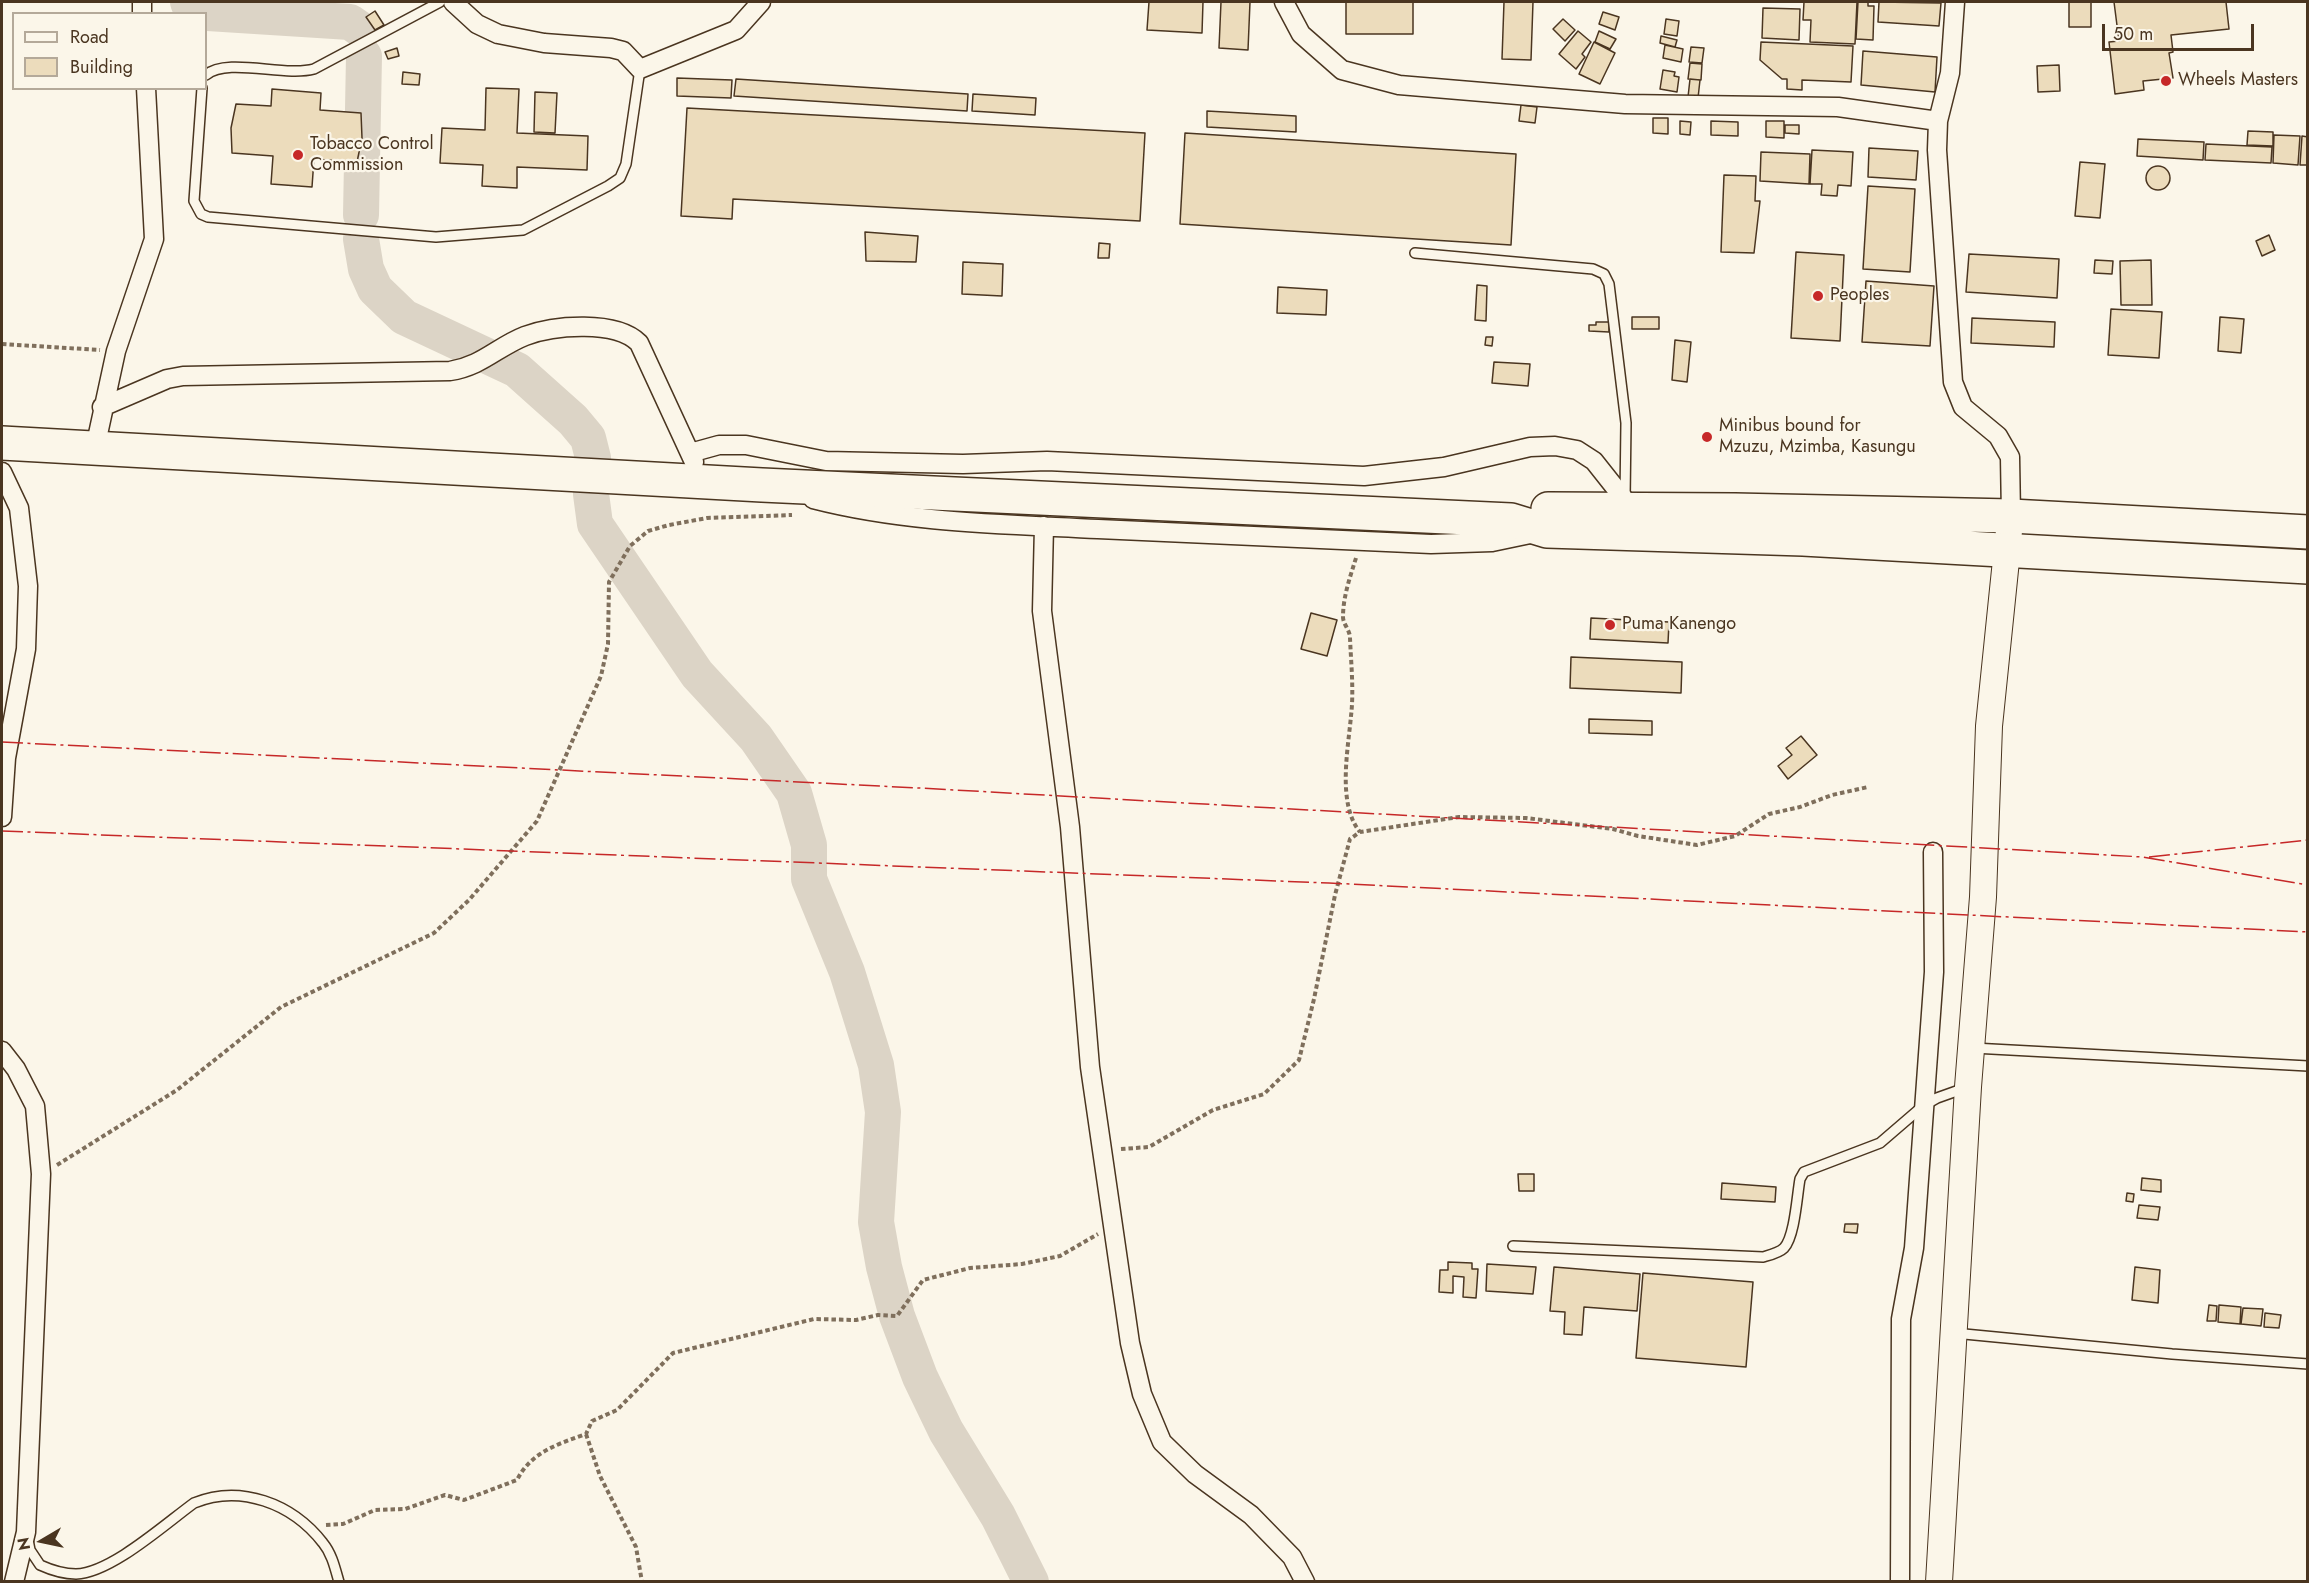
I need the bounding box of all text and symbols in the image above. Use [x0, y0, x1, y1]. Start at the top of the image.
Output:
legend [12, 12, 207, 90]
scale bar [2105, 12, 2256, 50]
text: 50 m [2113, 21, 2153, 47]
text: Road [70, 24, 109, 50]
text: Building [70, 54, 133, 80]
place label: Wheels Masters [2178, 70, 2298, 92]
marker: Wheels Masters [2159, 74, 2173, 88]
place label: Tobacco Control Commission [310, 134, 434, 176]
marker: Tobacco Control Commission [291, 148, 305, 162]
place label: Peoples [1830, 285, 1889, 307]
marker: Peoples [1811, 289, 1825, 303]
place label: Minibus bound for Mzuzu, Mzimba, Kasungu [1719, 416, 1916, 458]
marker: Minibus bound for Mzuzu, Mzimba, Kasungu [1700, 430, 1714, 444]
place label: Puma Kanengo [1622, 614, 1736, 636]
marker: Puma Kanengo [1603, 618, 1617, 632]
north arrow [12, 1511, 72, 1571]
text: N [11, 1536, 36, 1552]

